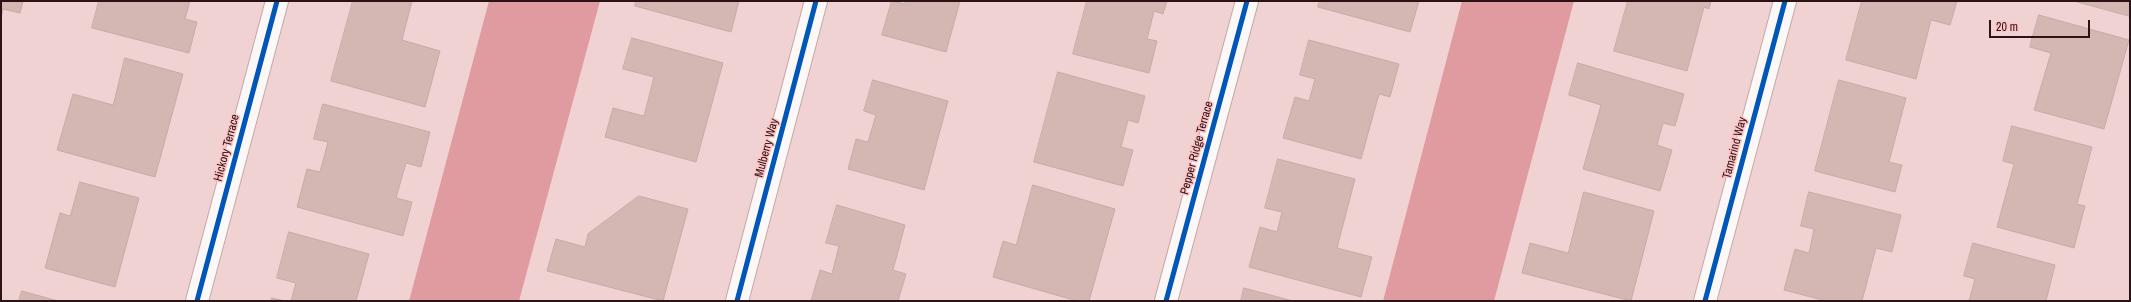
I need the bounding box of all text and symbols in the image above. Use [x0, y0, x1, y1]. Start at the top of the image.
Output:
scale bar [1991, 12, 2092, 38]
text: 20 m [1996, 19, 2018, 35]
street label: Pepper Ridge Terrace [1178, 100, 1216, 196]
street label: Hickory Terrace [211, 113, 243, 183]
street label: Tamarind Way [1720, 116, 1750, 180]
street label: Mulberry Way [752, 117, 782, 179]

